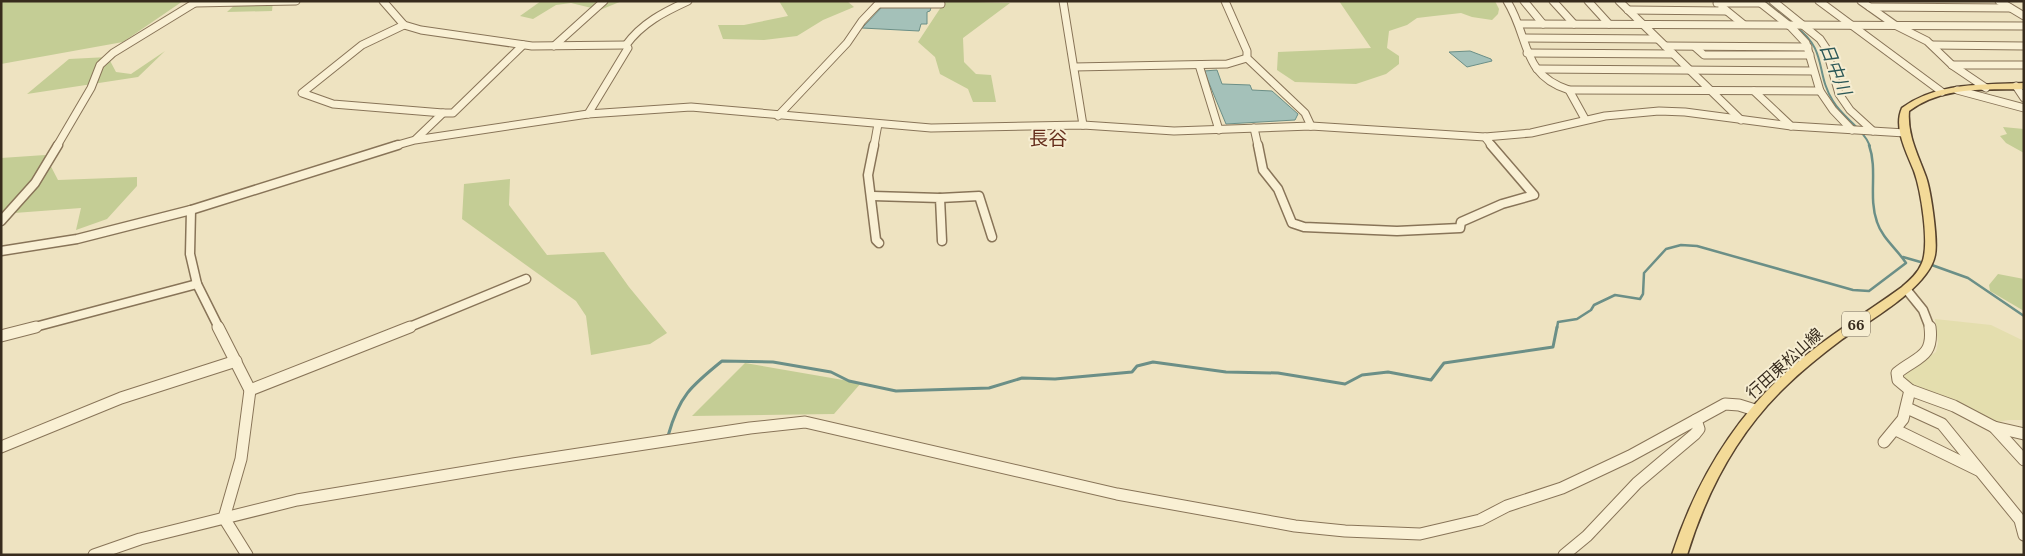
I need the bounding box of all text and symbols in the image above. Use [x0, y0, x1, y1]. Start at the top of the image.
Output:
water label: 日中川 [1815, 39, 1858, 100]
district label: 長谷 [1029, 125, 1067, 151]
road number: 66 [1842, 312, 1870, 336]
street label: 行田東松山線 [1741, 323, 1827, 403]

